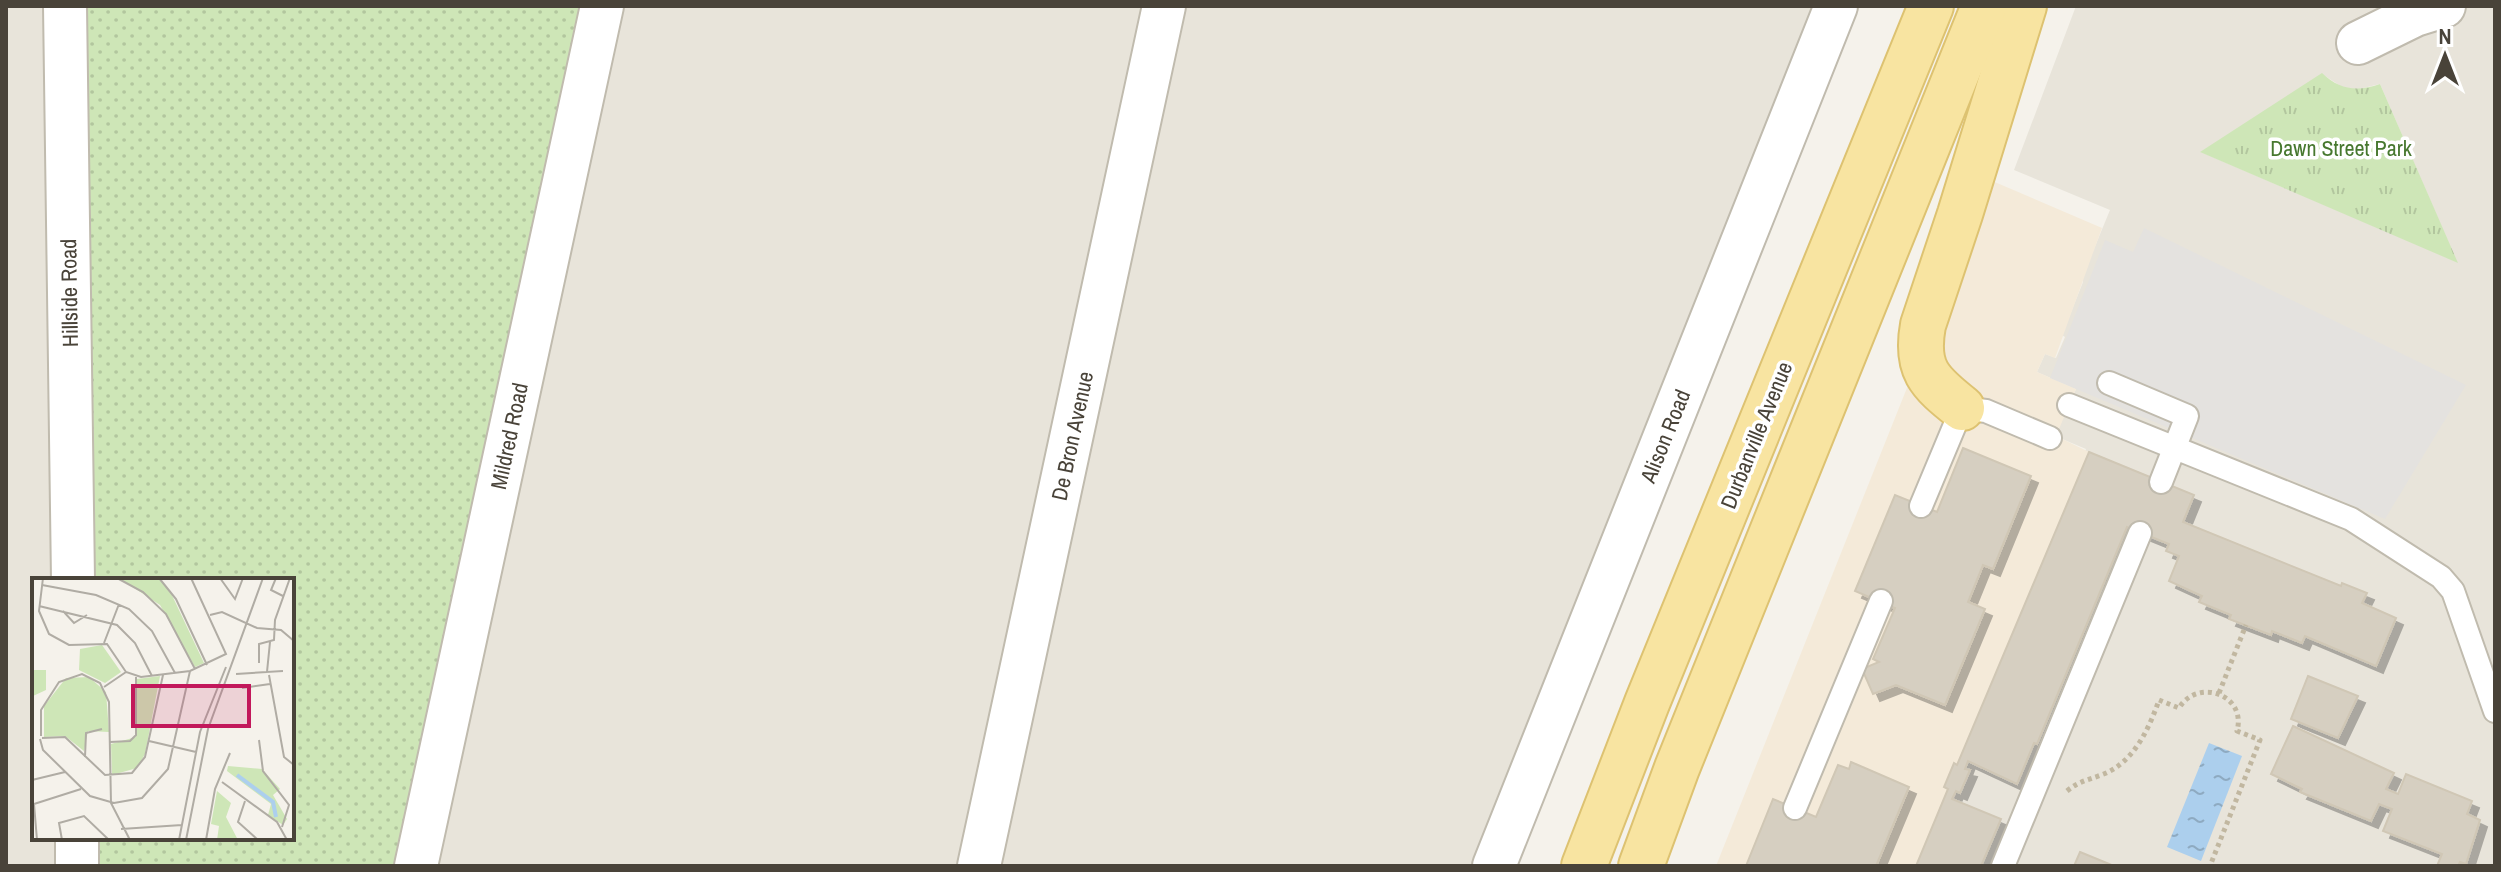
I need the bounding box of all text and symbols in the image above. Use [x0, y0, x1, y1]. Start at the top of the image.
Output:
north arrow [2405, 16, 2485, 96]
text: N [2438, 21, 2452, 51]
park label: Dawn Street Park [2270, 133, 2413, 163]
street label: Hillside Road [53, 239, 85, 347]
street label: Durbanville Avenue [1713, 357, 1799, 513]
street label: De Bron Avenue [1044, 369, 1100, 503]
street label: Mildred Road [483, 380, 535, 492]
street label: Alison Road [1632, 385, 1697, 488]
inset map [32, 578, 294, 840]

